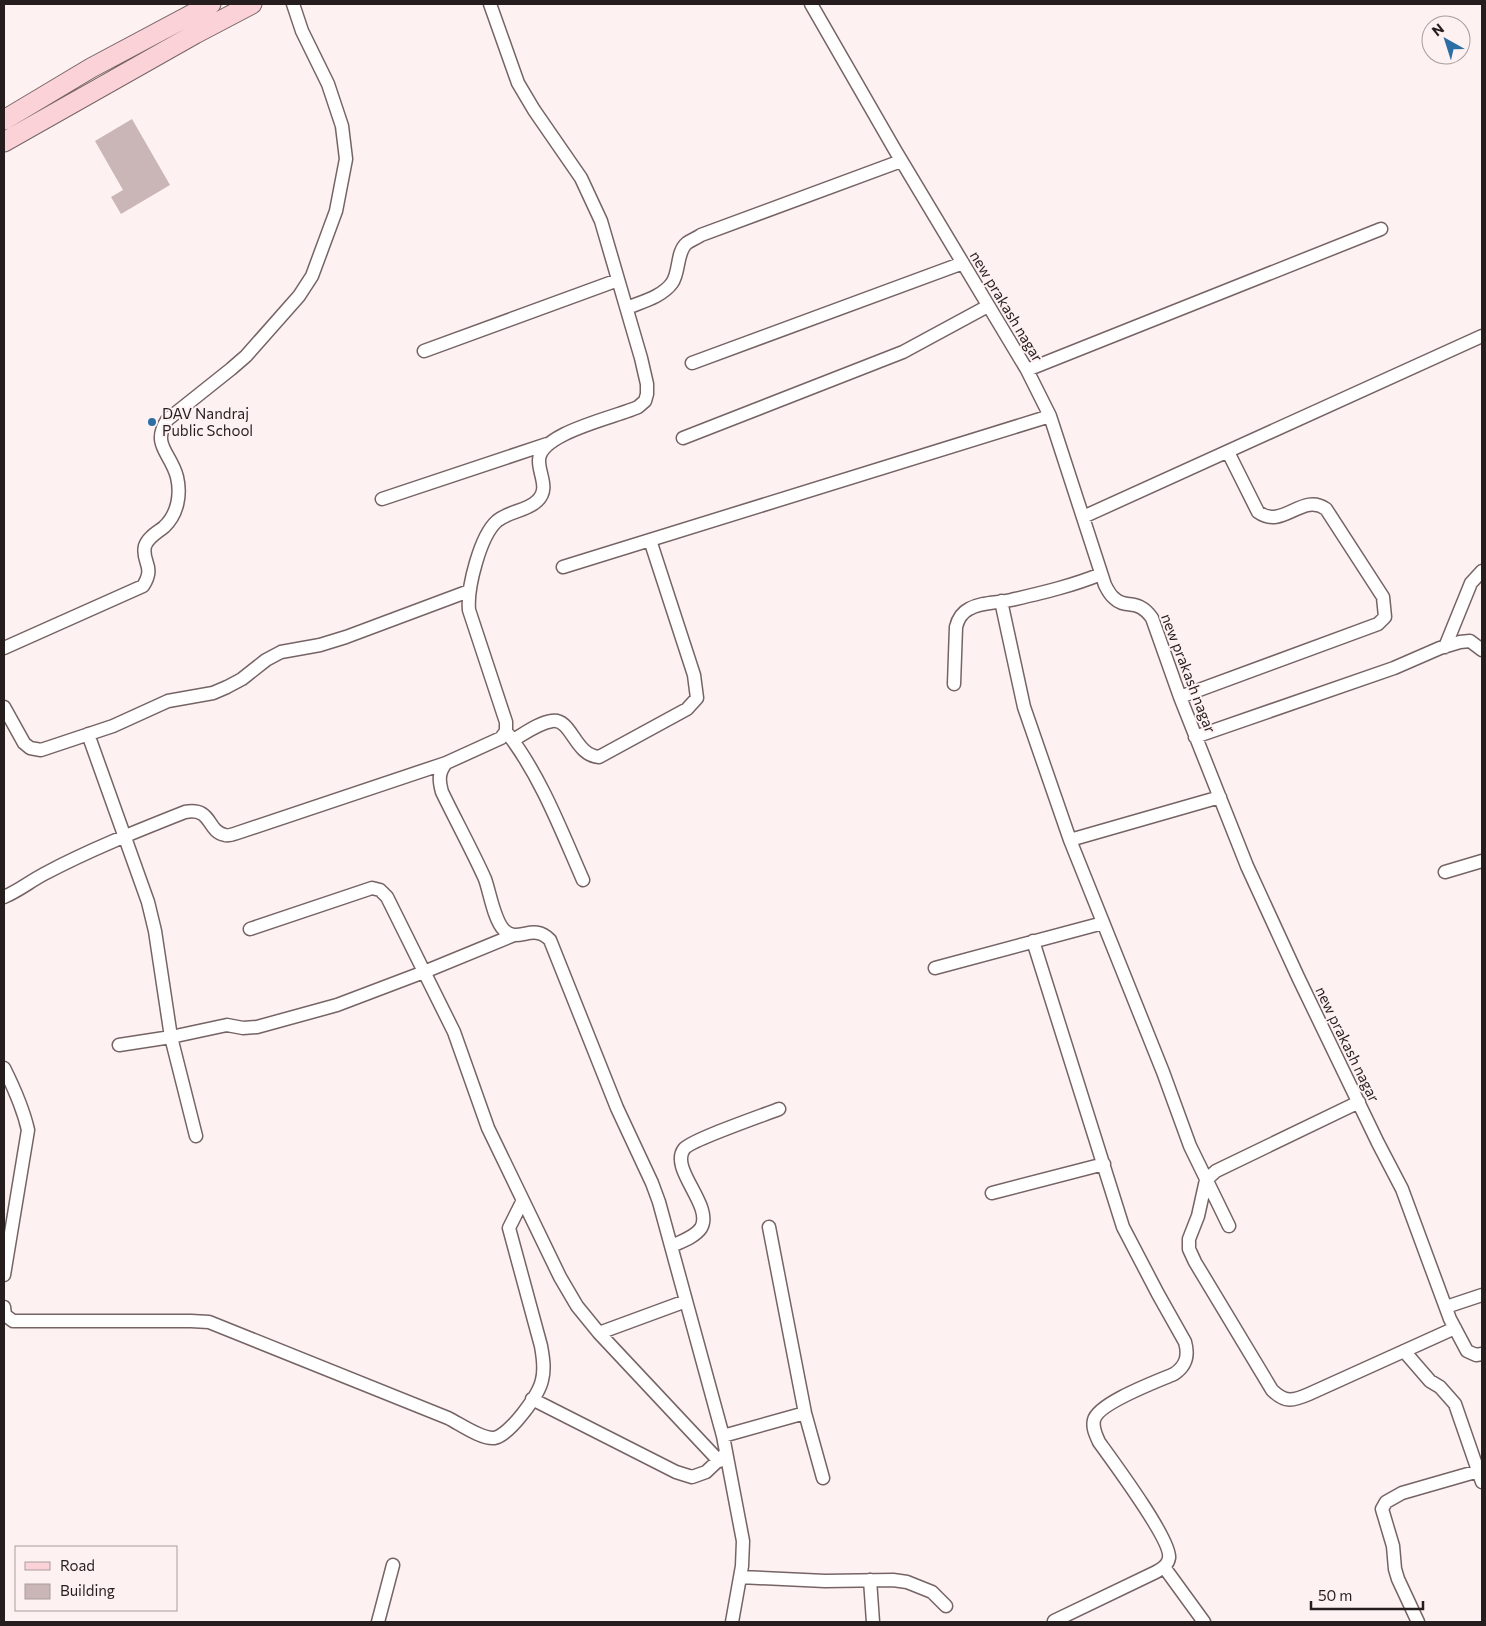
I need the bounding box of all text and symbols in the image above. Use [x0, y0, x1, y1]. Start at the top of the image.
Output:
north arrow [1421, 15, 1471, 65]
text: N [1428, 20, 1447, 39]
street label: new prakash nagar [967, 247, 1047, 365]
place label: DAV Nandraj Public School [162, 404, 253, 439]
marker: DAV Nandraj Public School [146, 416, 158, 428]
street label: new prakash nagar [1158, 611, 1220, 735]
street label: new prakash nagar [1312, 983, 1384, 1105]
legend [15, 1546, 178, 1611]
text: Road [60, 1556, 95, 1574]
scale bar [1311, 1578, 1424, 1610]
text: Building [60, 1581, 115, 1599]
text: 50 m [1318, 1586, 1352, 1604]

